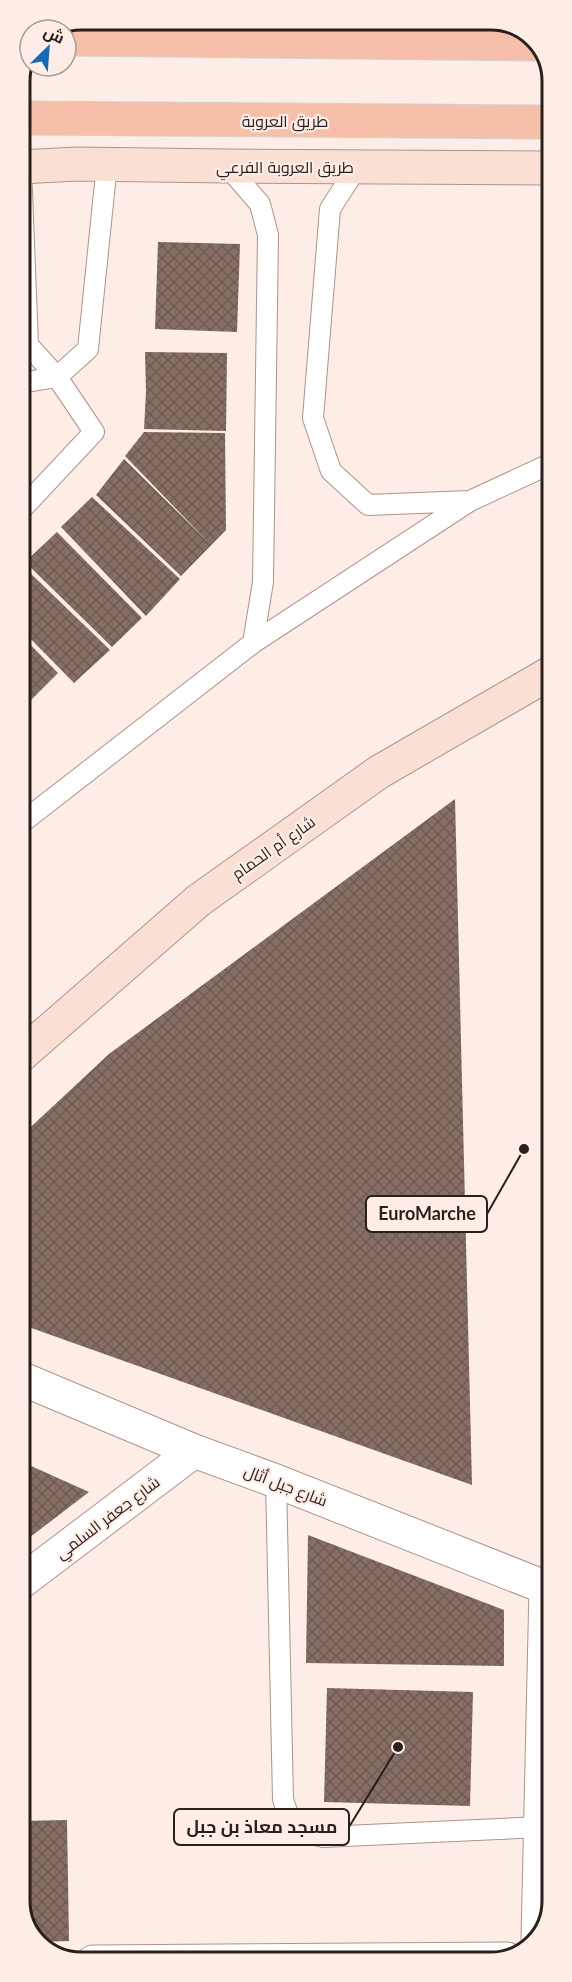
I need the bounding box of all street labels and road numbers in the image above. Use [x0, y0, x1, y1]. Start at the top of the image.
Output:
street label: طريق العروبة [242, 111, 328, 132]
street label: طريق العروبة الفرعي [216, 157, 354, 181]
street label: شارع أم الحمام [228, 811, 320, 885]
street label: شارع جبل أثال [240, 1460, 330, 1512]
street label: شارع جعفر السلمي [51, 1472, 166, 1566]

